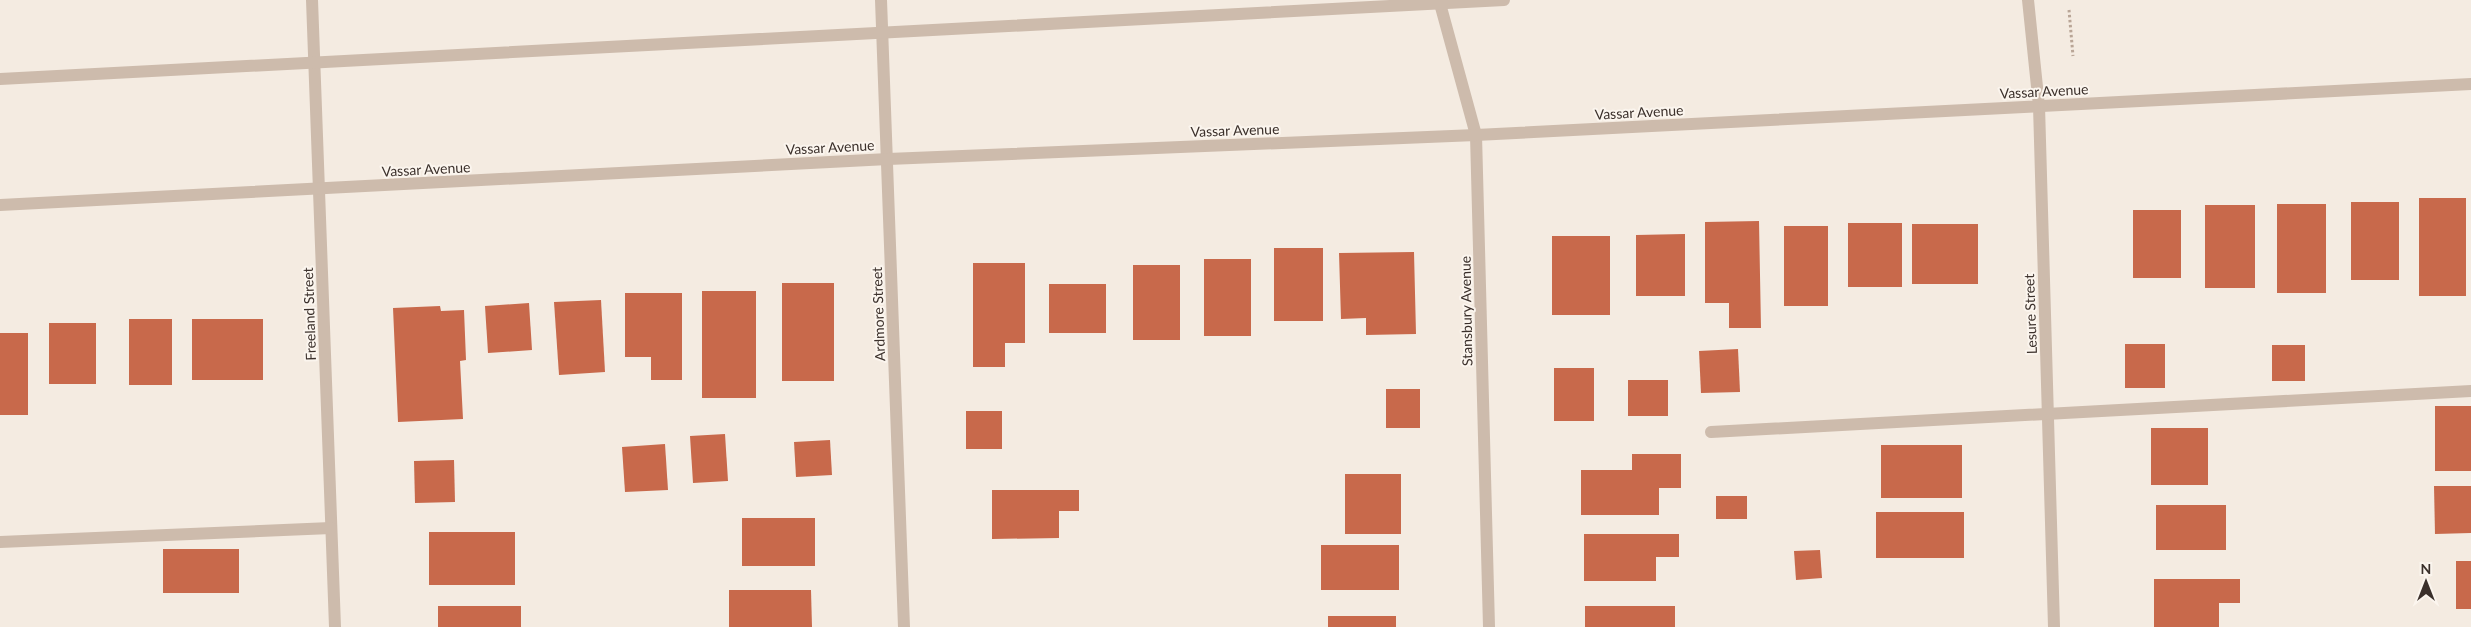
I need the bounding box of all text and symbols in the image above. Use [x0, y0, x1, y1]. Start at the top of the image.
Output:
street label: Vassar Avenue [1999, 80, 2089, 102]
street label: Vassar Avenue [1594, 101, 1684, 123]
street label: Vassar Avenue [1190, 120, 1280, 140]
street label: Vassar Avenue [785, 136, 875, 158]
street label: Vassar Avenue [381, 158, 471, 180]
street label: Stansbury Avenue [1457, 256, 1475, 366]
street label: Freeland Street [299, 267, 319, 361]
street label: Ardmore Street [868, 267, 888, 361]
street label: Lesure Street [2020, 273, 2040, 355]
north arrow [2401, 557, 2451, 607]
text: N [2421, 560, 2431, 577]

